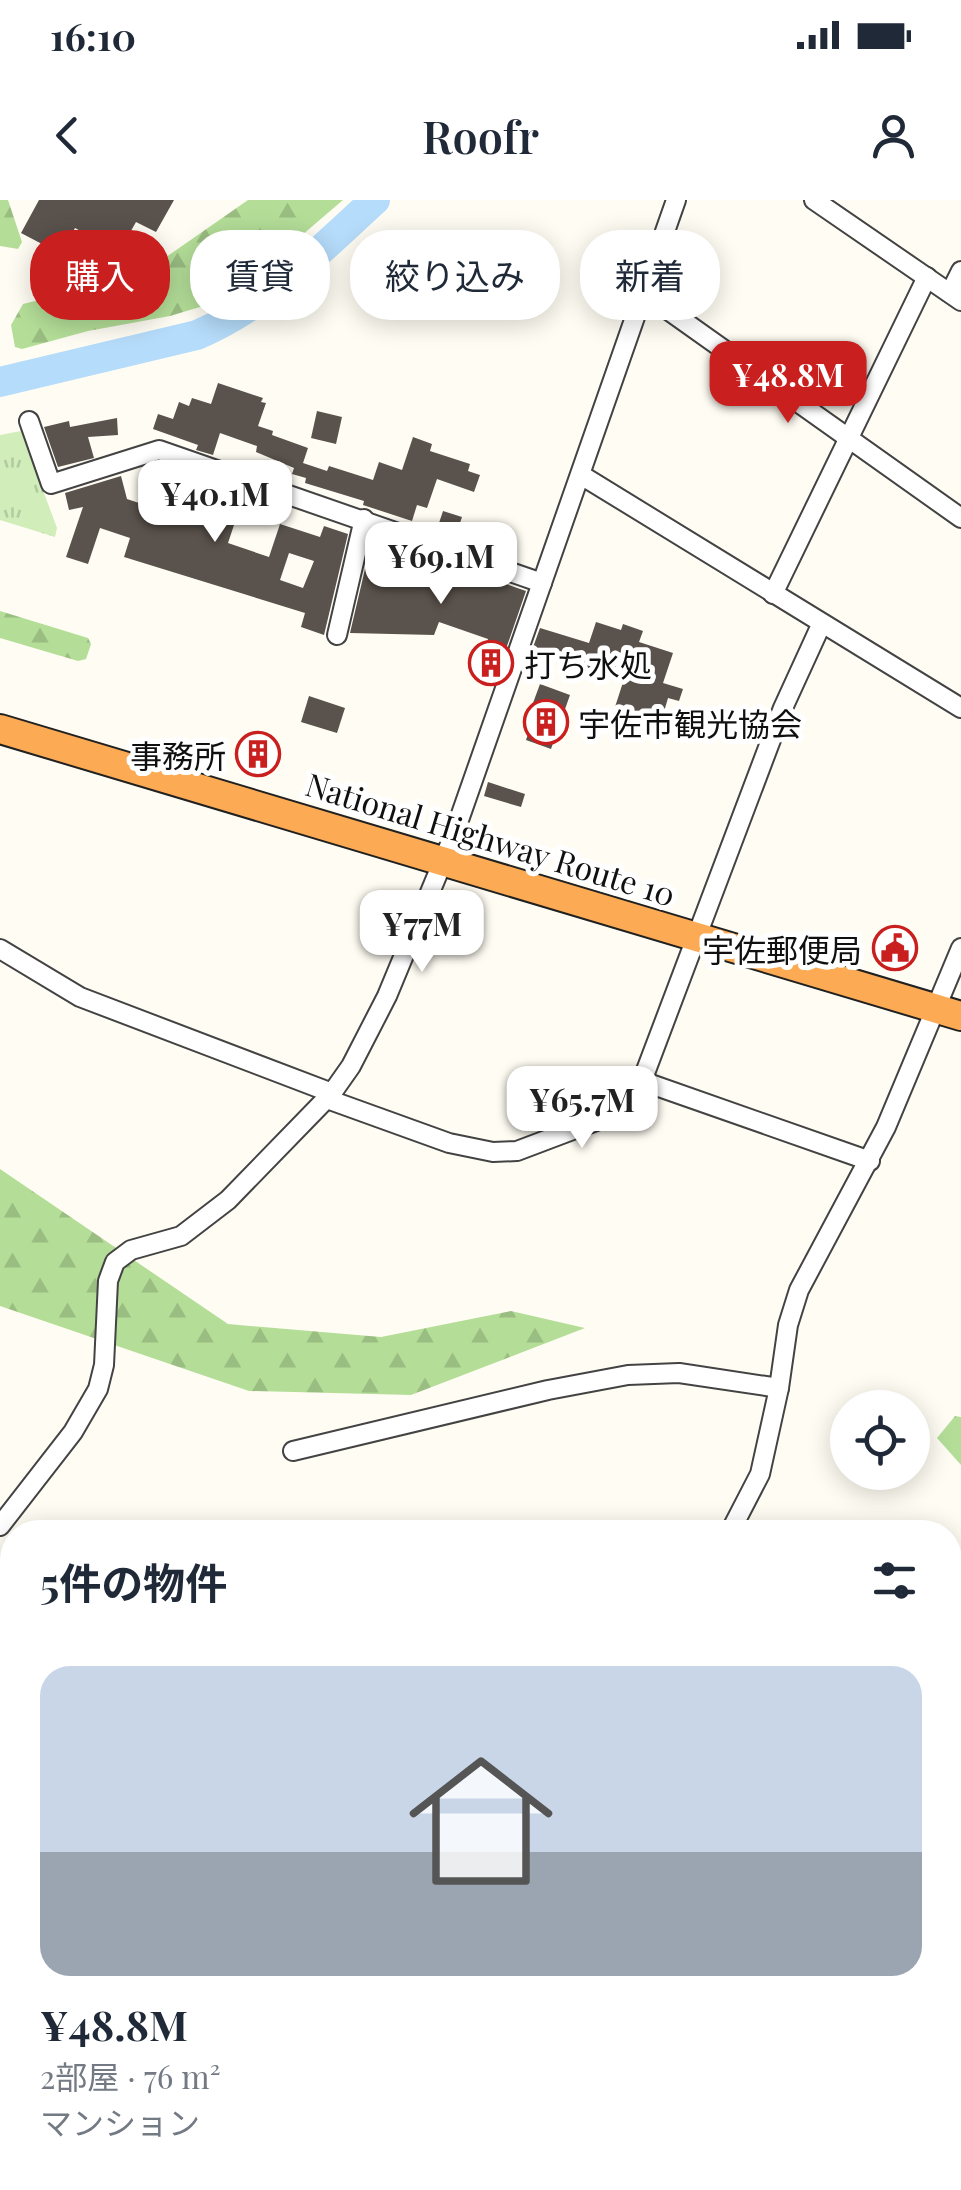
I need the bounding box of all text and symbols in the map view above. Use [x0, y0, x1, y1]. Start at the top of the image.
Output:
text: 16:10 [50, 10, 136, 61]
text: Roofr [422, 105, 539, 165]
icon: back [40, 108, 95, 163]
icon: person [866, 108, 921, 163]
chip: 購入 [30, 230, 170, 320]
chip: 賃貸 [190, 230, 330, 320]
chip: 絞り込み [350, 230, 560, 320]
chip: 新着 [580, 230, 720, 320]
pin: ¥48.8M [707, 341, 869, 426]
text: ¥48.8M [732, 352, 844, 395]
pin: ¥40.1M [134, 460, 296, 545]
text: ¥40.1M [160, 471, 270, 514]
pin: ¥69.1M [360, 522, 522, 607]
text: ¥69.1M [387, 533, 495, 576]
building icon: 打ち水処 [468, 640, 514, 686]
place label: 打ち水処 [524, 642, 652, 685]
building icon: 宇佐市観光協会 [523, 699, 569, 745]
place label: 宇佐市観光協会 [578, 701, 802, 744]
building icon: 事務所 [235, 731, 281, 777]
place label: 事務所 [130, 733, 226, 776]
street label: National Highway Route 10 [301, 761, 681, 915]
pin: ¥77M [363, 890, 481, 975]
text: ¥77M [382, 901, 462, 944]
public building icon: 宇佐郵便局 [872, 925, 918, 971]
place label: 宇佐郵便局 [702, 927, 862, 970]
pin: ¥65.7M [501, 1066, 663, 1151]
text: ¥65.7M [529, 1077, 635, 1120]
map controls [830, 1390, 930, 1490]
button: locate [830, 1390, 930, 1490]
icon: filters [867, 1553, 922, 1608]
text: 5件の物件 [40, 1554, 227, 1610]
icon: home [391, 1731, 571, 1911]
text: ¥48.8M [40, 1996, 188, 2052]
text: 2部屋 · 76 m² [40, 2054, 220, 2097]
text: マンション [40, 2100, 200, 2143]

